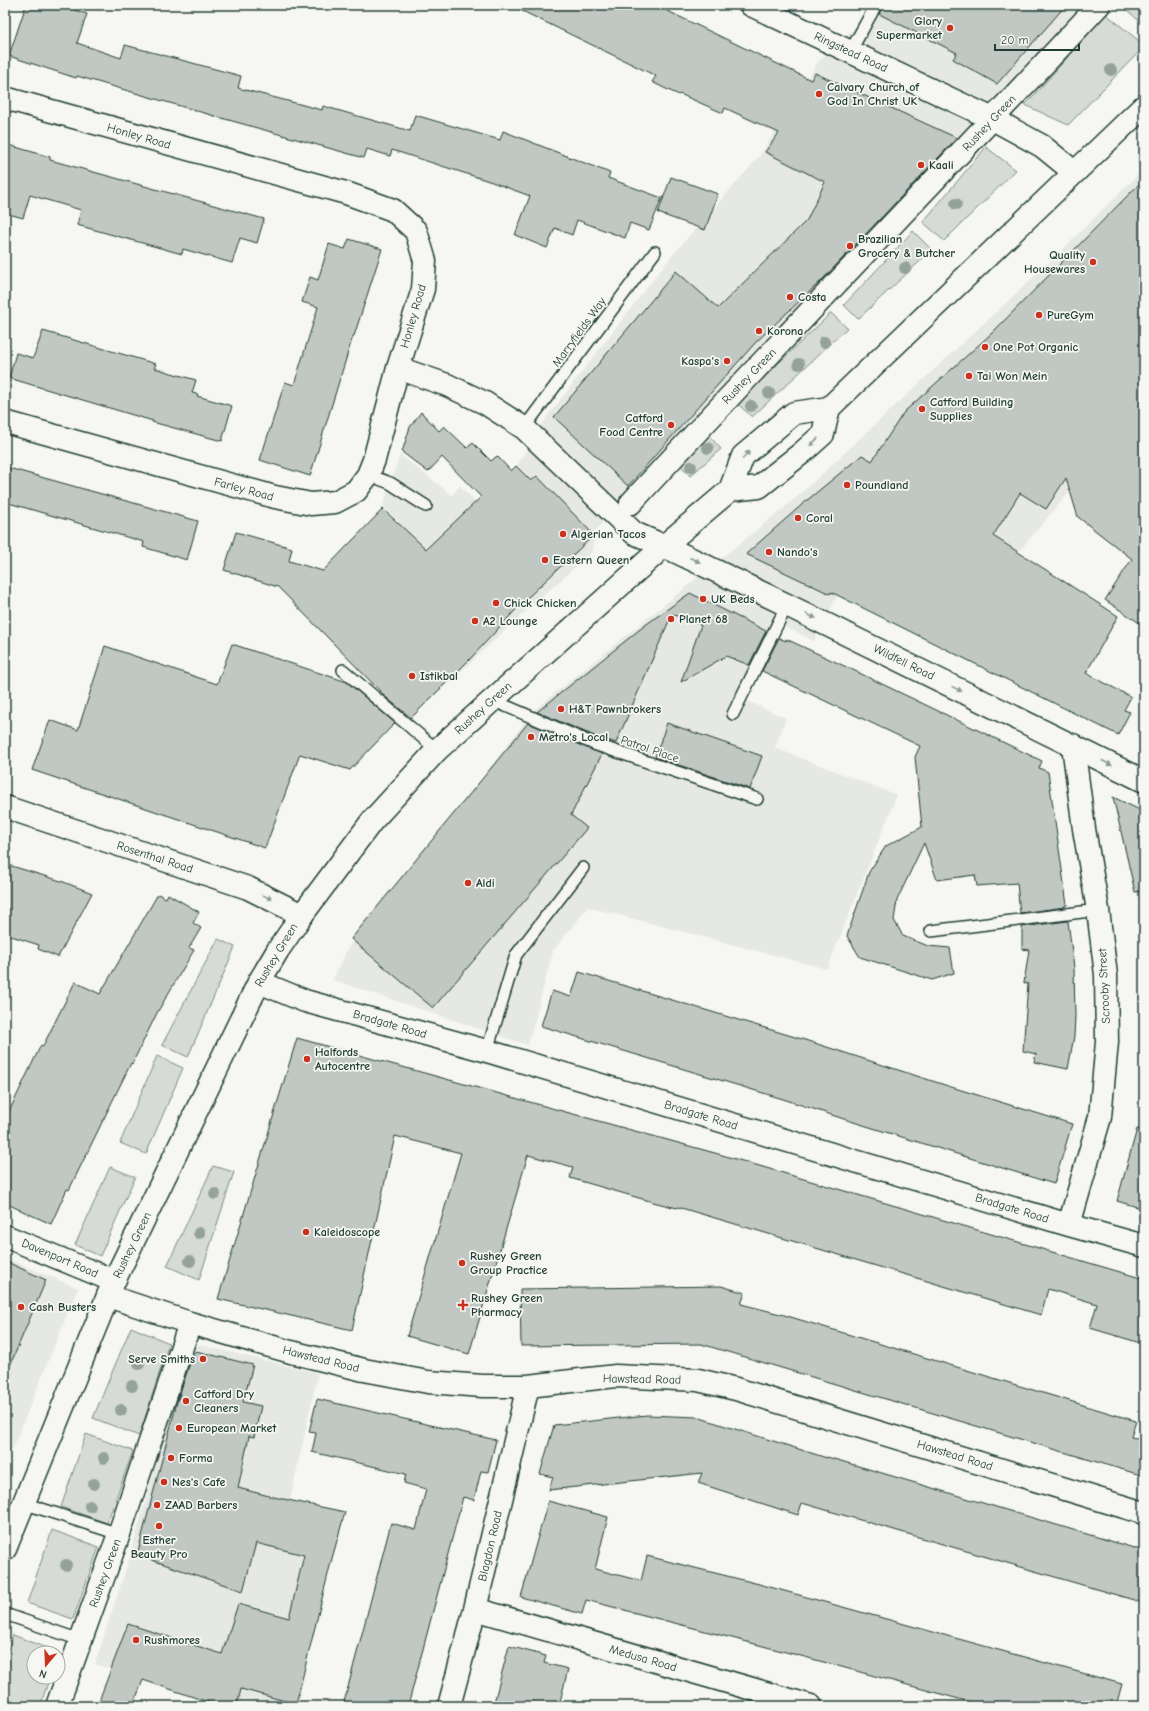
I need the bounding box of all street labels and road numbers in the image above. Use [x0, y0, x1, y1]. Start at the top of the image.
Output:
street label: Ringstead Road [812, 29, 890, 75]
street label: Rushey Green [959, 92, 1019, 154]
street label: Honley Road [106, 120, 172, 152]
street label: Honley Road [397, 283, 429, 349]
street label: Marryfields Way [549, 294, 609, 369]
street label: Rushey Green [719, 345, 779, 407]
street label: Farley Road [213, 474, 275, 504]
street label: Wildfell Road [871, 641, 937, 683]
street label: Rushey Green [452, 679, 514, 737]
street label: Patrol Place [619, 732, 681, 766]
street label: Rosenthal Road [115, 838, 195, 876]
street label: Rushey Green [251, 921, 301, 989]
street label: Scrooby Street [1095, 947, 1113, 1024]
street label: Bradgate Road [351, 1007, 429, 1041]
street label: Bradgate Road [663, 1097, 739, 1133]
street label: Bradgate Road [974, 1190, 1050, 1226]
street label: Rushey Green [110, 1210, 154, 1280]
street label: Davenport Road [20, 1236, 100, 1280]
street label: Hawstead Road [281, 1343, 361, 1375]
street label: Hawstead Road [603, 1371, 681, 1387]
street label: Hawstead Road [915, 1437, 995, 1473]
street label: Blagdon Road [475, 1509, 505, 1583]
street label: Rushey Green [86, 1537, 124, 1609]
street label: Medusa Road [608, 1642, 678, 1674]

